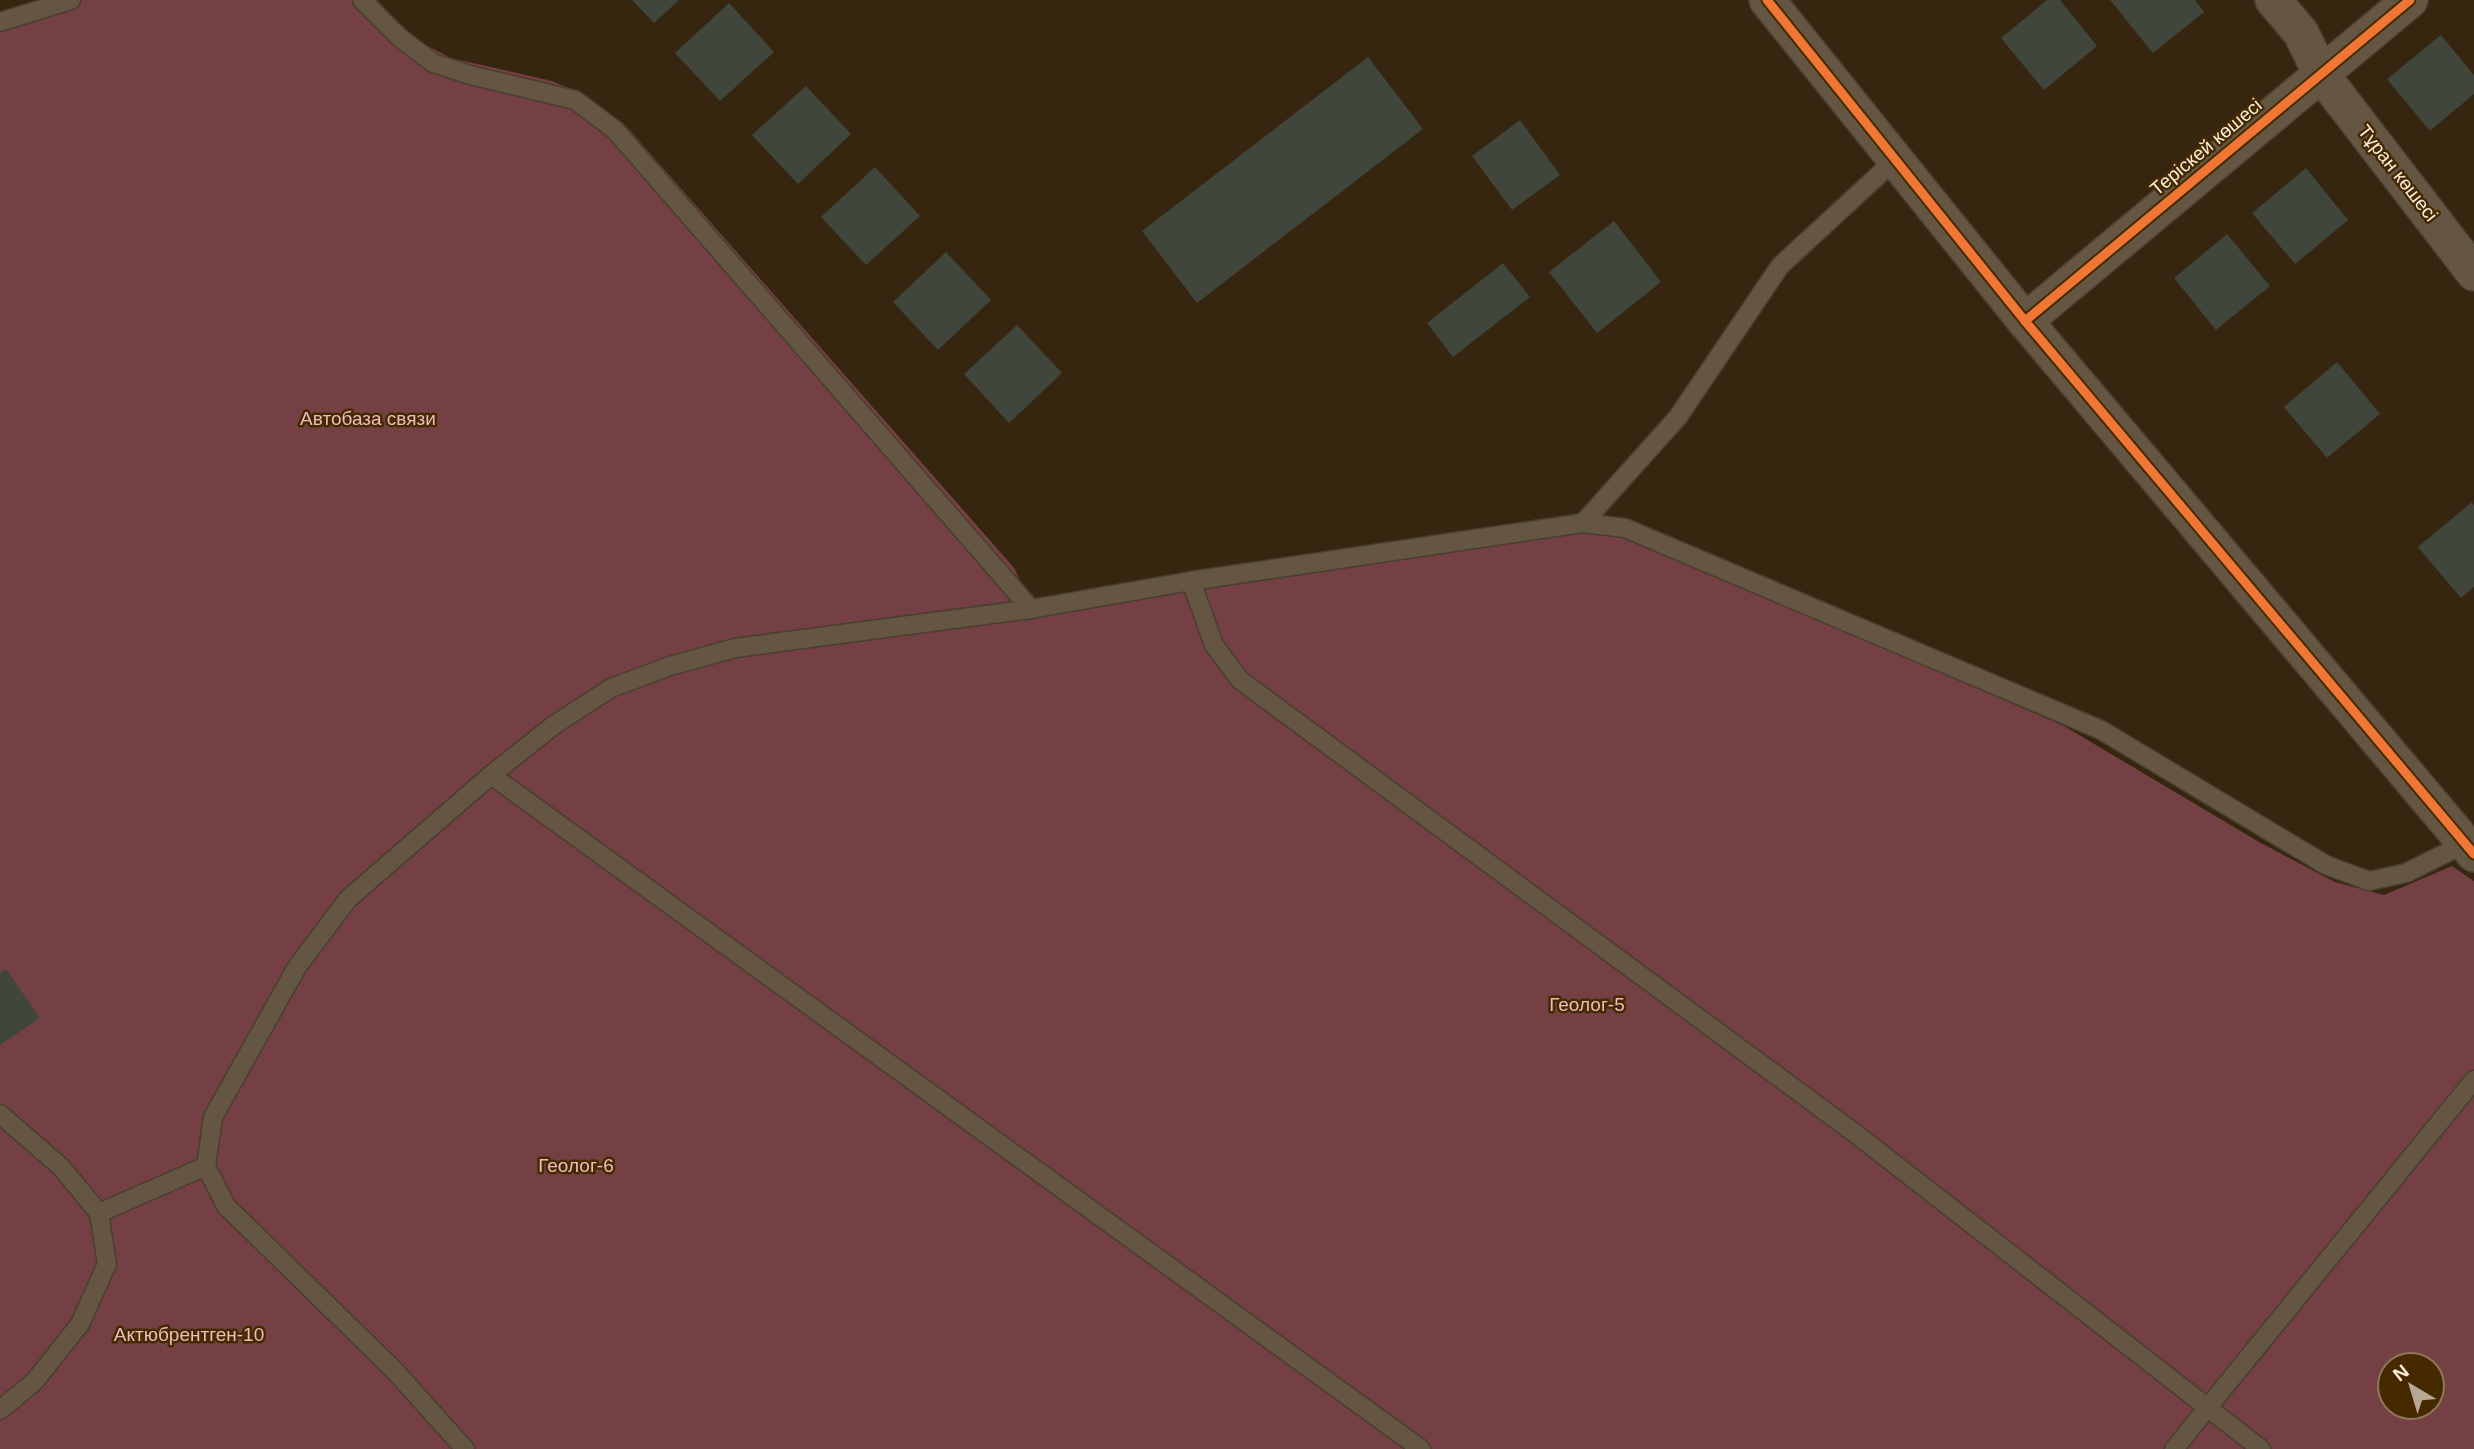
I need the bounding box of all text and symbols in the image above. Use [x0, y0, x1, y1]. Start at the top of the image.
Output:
street label: Теріскей көшесі [2146, 94, 2266, 200]
street label: Тұран көшесі [2354, 121, 2442, 225]
park label: Автобаза связи [300, 408, 436, 429]
park label: Геолог-5 [1549, 994, 1625, 1015]
park label: Геолог-6 [538, 1155, 614, 1176]
park label: Актюбрентген-10 [114, 1324, 264, 1345]
north arrow [2376, 1351, 2446, 1421]
text: N [2389, 1360, 2413, 1385]

